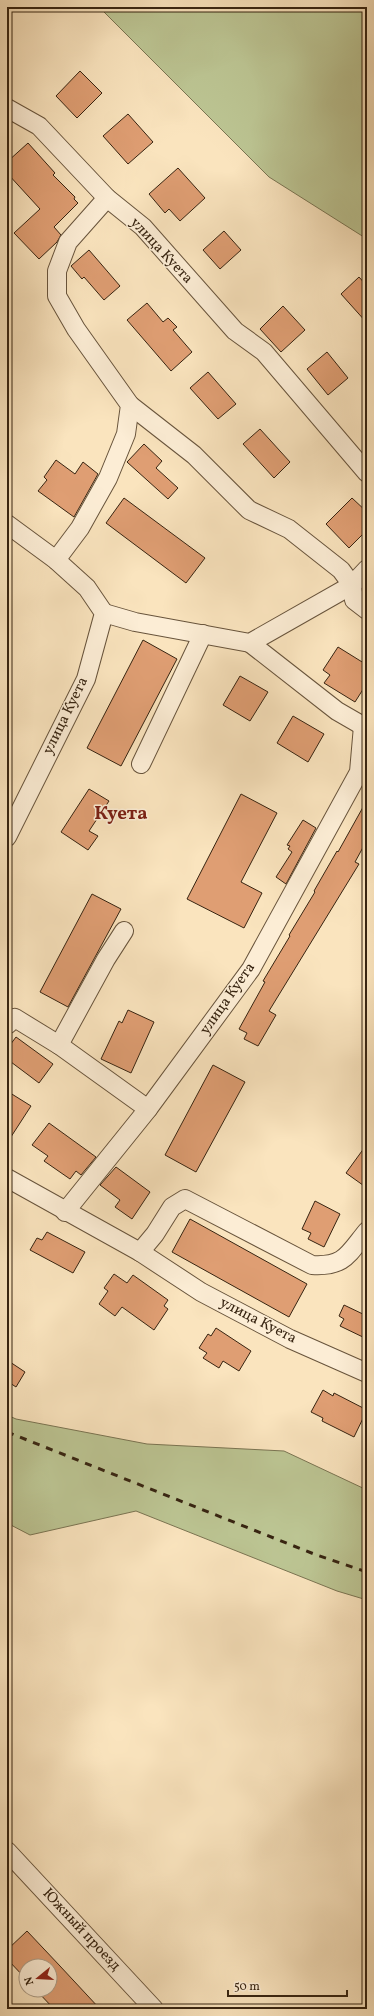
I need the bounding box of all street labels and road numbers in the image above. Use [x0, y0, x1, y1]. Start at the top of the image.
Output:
street label: улица Куета [125, 213, 197, 289]
street label: улица Куета [38, 674, 94, 758]
street label: улица Куета [195, 959, 261, 1039]
street label: улица Куета [216, 1293, 300, 1349]
street label: Южный проезд [37, 1884, 125, 1976]

